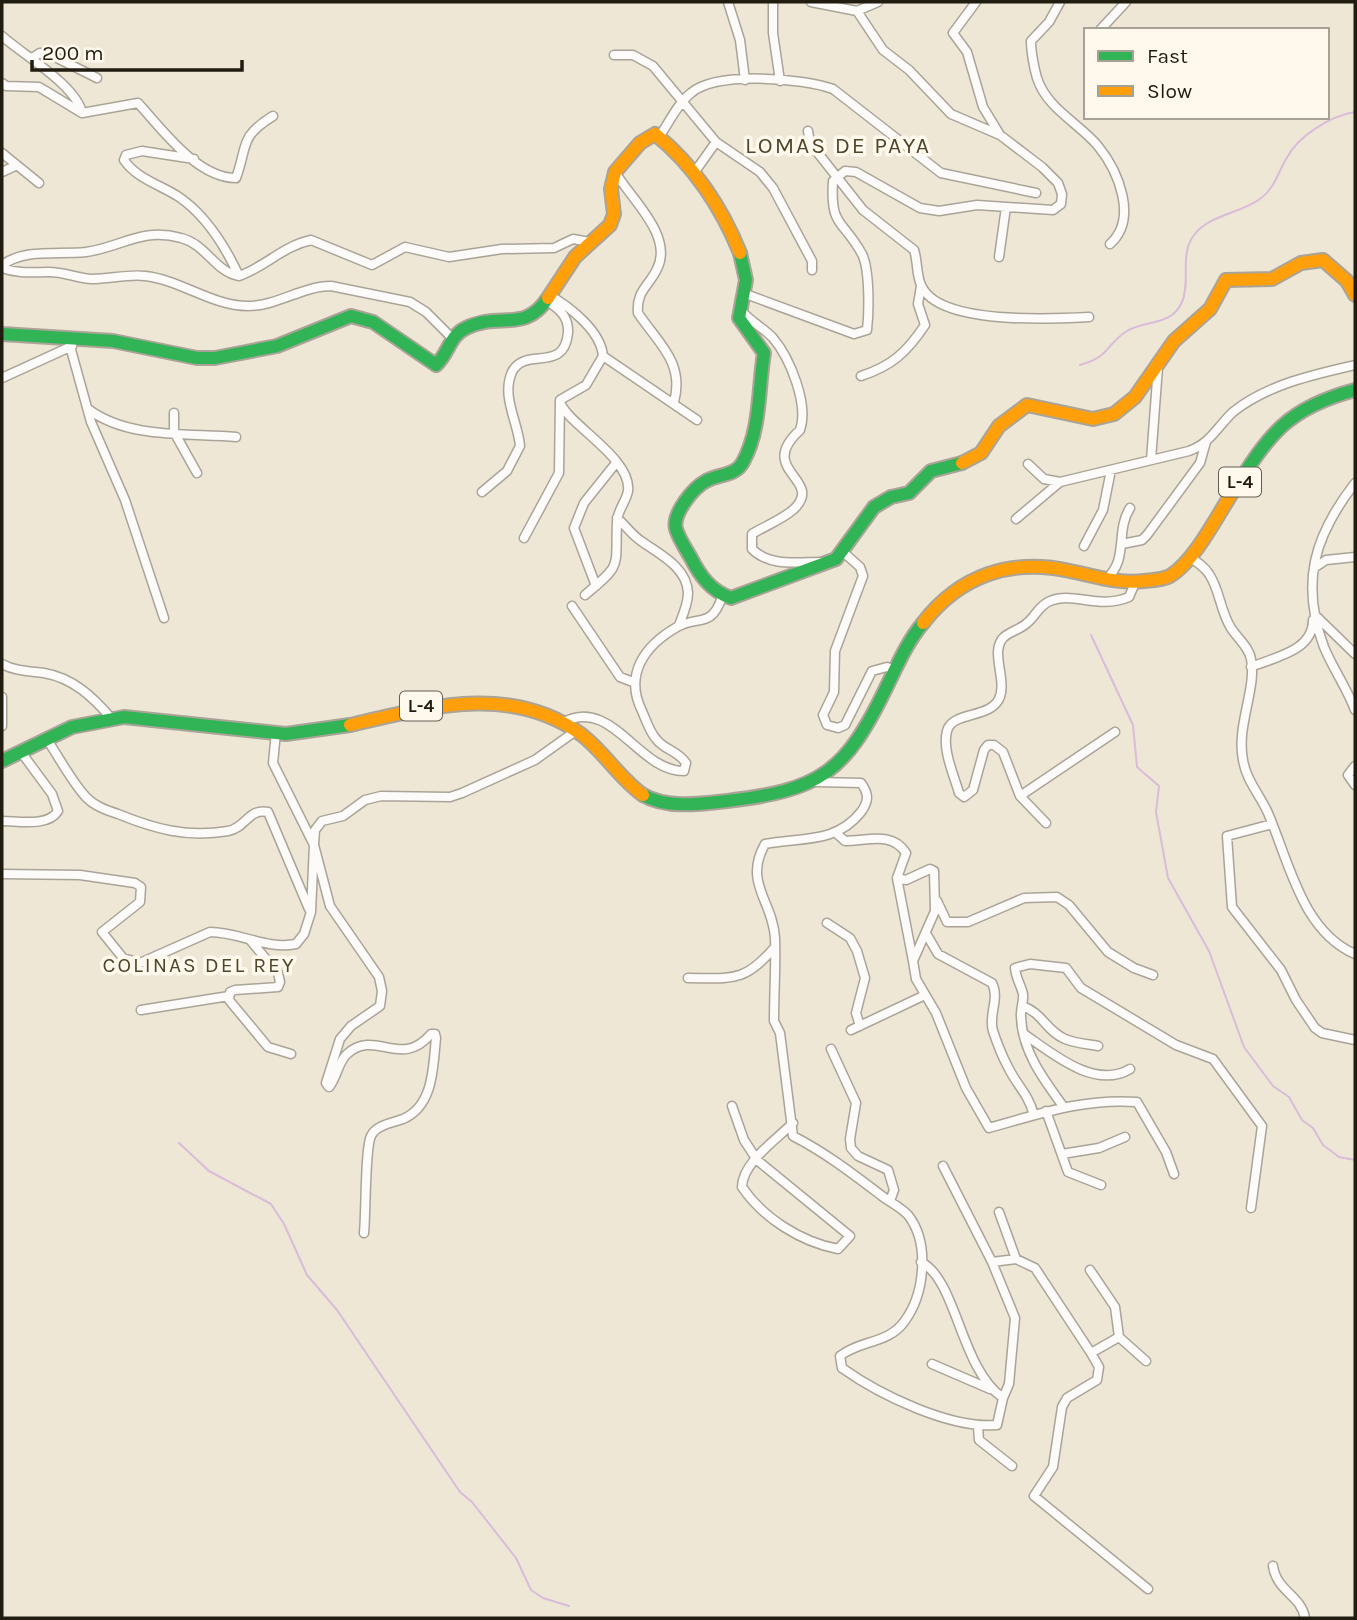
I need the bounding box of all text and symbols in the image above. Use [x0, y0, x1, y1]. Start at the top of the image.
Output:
scale bar [32, 28, 242, 72]
legend [1084, 28, 1329, 119]
text: 200 m [42, 41, 104, 65]
text: Fast [1147, 44, 1188, 68]
text: Slow [1147, 79, 1192, 103]
district label: LOMAS DE PAYA [745, 132, 931, 159]
road number: L-4 [1219, 468, 1261, 496]
road number: L-4 [400, 692, 442, 720]
district label: COLINAS DEL REY [103, 953, 295, 977]

